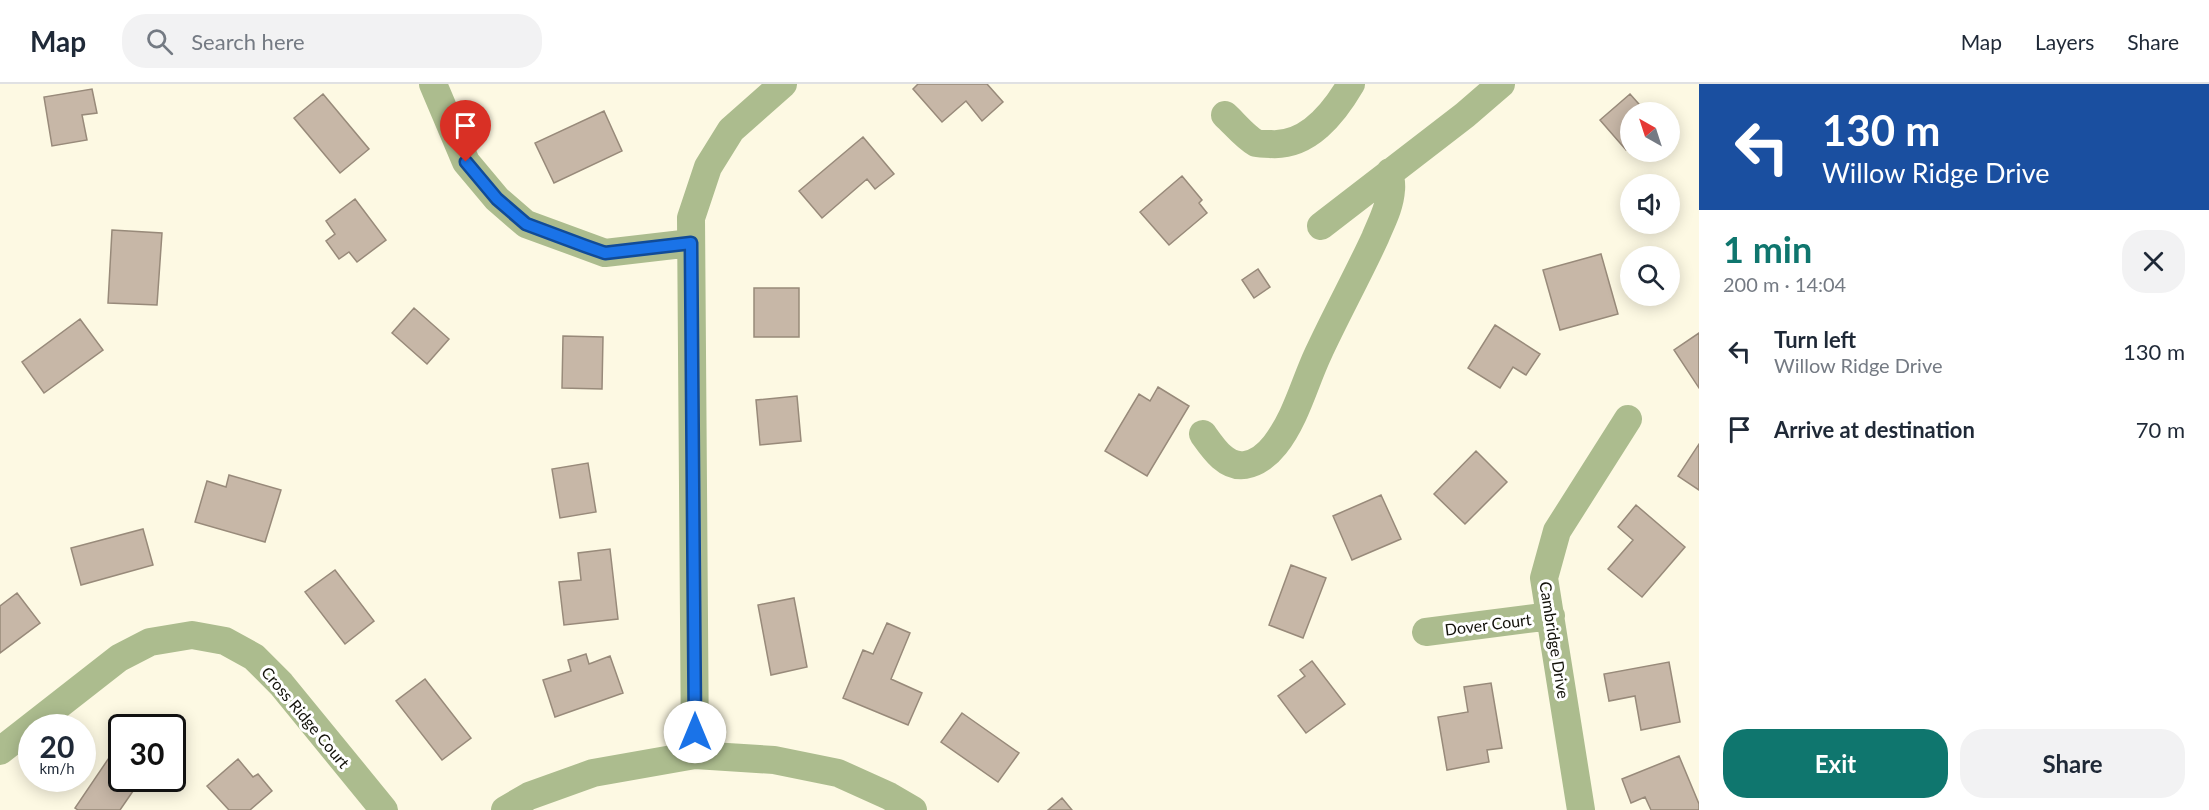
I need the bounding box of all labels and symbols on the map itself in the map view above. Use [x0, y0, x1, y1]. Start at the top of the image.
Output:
pin [440, 100, 491, 162]
north arrow [1620, 102, 1680, 162]
street label: Cambridge Drive [1536, 580, 1574, 700]
street label: Dover Court [1444, 609, 1533, 639]
street label: Cross Ridge Court [258, 662, 354, 772]
position arrow [663, 700, 727, 764]
speed limit sign: 30 [108, 714, 186, 792]

